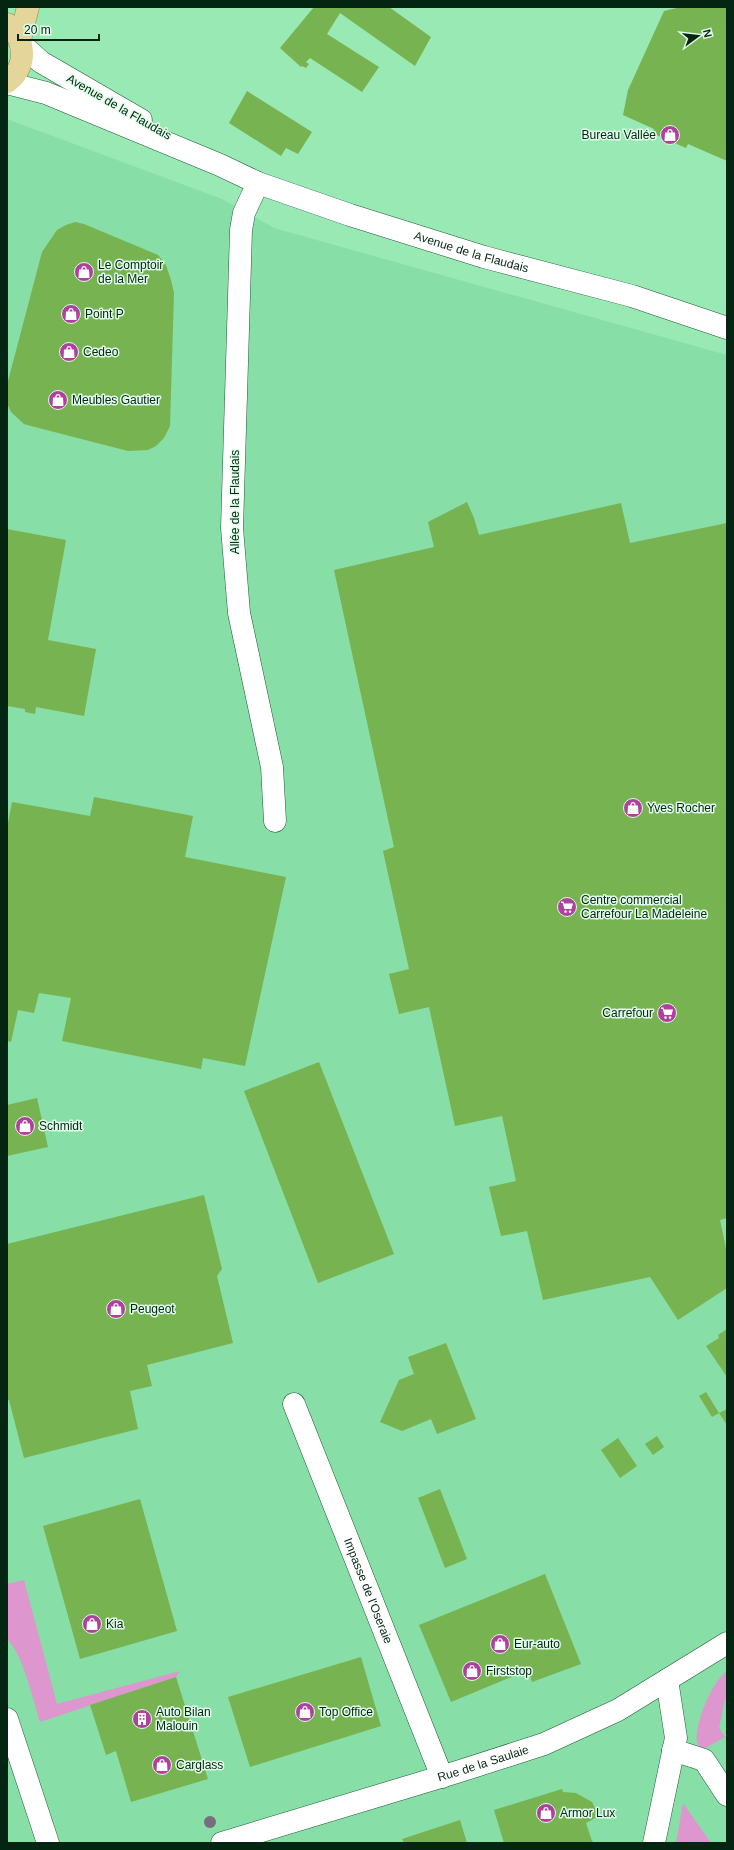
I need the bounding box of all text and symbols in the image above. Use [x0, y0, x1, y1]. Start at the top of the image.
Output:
scale bar [18, 16, 99, 42]
north arrow [678, 16, 718, 56]
text: 20 m [24, 23, 51, 37]
text: N [701, 28, 714, 39]
street label: Avenue de la Flaudais [64, 71, 174, 143]
shop icon: Bureau Vallée [659, 124, 681, 146]
place label: Bureau Vallée [582, 128, 656, 142]
street label: Avenue de la Flaudais [412, 229, 530, 275]
place label: Le Comptoir de la Mer [98, 258, 163, 286]
shop icon: Le Comptoir de la Mer [73, 261, 95, 283]
shop icon: Point P [60, 303, 82, 325]
place label: Point P [85, 307, 124, 321]
shop icon: Cedeo [58, 341, 80, 363]
place label: Cedeo [83, 345, 119, 359]
shop icon: Meubles Gautier [47, 389, 69, 411]
place label: Meubles Gautier [72, 393, 160, 407]
street label: Allée de la Flaudais [228, 450, 242, 554]
shop icon: Yves Rocher [622, 797, 644, 819]
place label: Yves Rocher [647, 801, 715, 815]
place label: Centre commercial Carrefour La Madeleine [581, 893, 707, 921]
supermarket icon: Centre commercial Carrefour La Madeleine [556, 896, 578, 918]
supermarket icon: Carrefour [656, 1002, 678, 1024]
place label: Carrefour [602, 1006, 653, 1020]
shop icon: Schmidt [14, 1115, 36, 1137]
place label: Schmidt [39, 1119, 83, 1133]
shop icon: Peugeot [105, 1298, 127, 1320]
place label: Peugeot [130, 1302, 175, 1316]
street label: Impasse de l'Oseraie [341, 1536, 396, 1646]
shop icon: Kia [81, 1613, 103, 1635]
place label: Kia [106, 1617, 124, 1631]
shop icon: Eur-auto [489, 1633, 511, 1655]
place label: Eur-auto [514, 1637, 560, 1651]
shop icon: Firststop [461, 1660, 483, 1682]
place label: Firststop [486, 1664, 532, 1678]
shop icon: Top Office [294, 1701, 316, 1723]
place label: Auto Bilan Malouin [156, 1705, 211, 1733]
place label: Top Office [319, 1705, 373, 1719]
building icon: Auto Bilan Malouin [131, 1708, 153, 1730]
street label: Rue de la Saulaie [436, 1742, 531, 1784]
shop icon: Carglass [151, 1754, 173, 1776]
place label: Carglass [176, 1758, 223, 1772]
shop icon: Armor Lux [535, 1802, 557, 1824]
place label: Armor Lux [560, 1806, 615, 1820]

